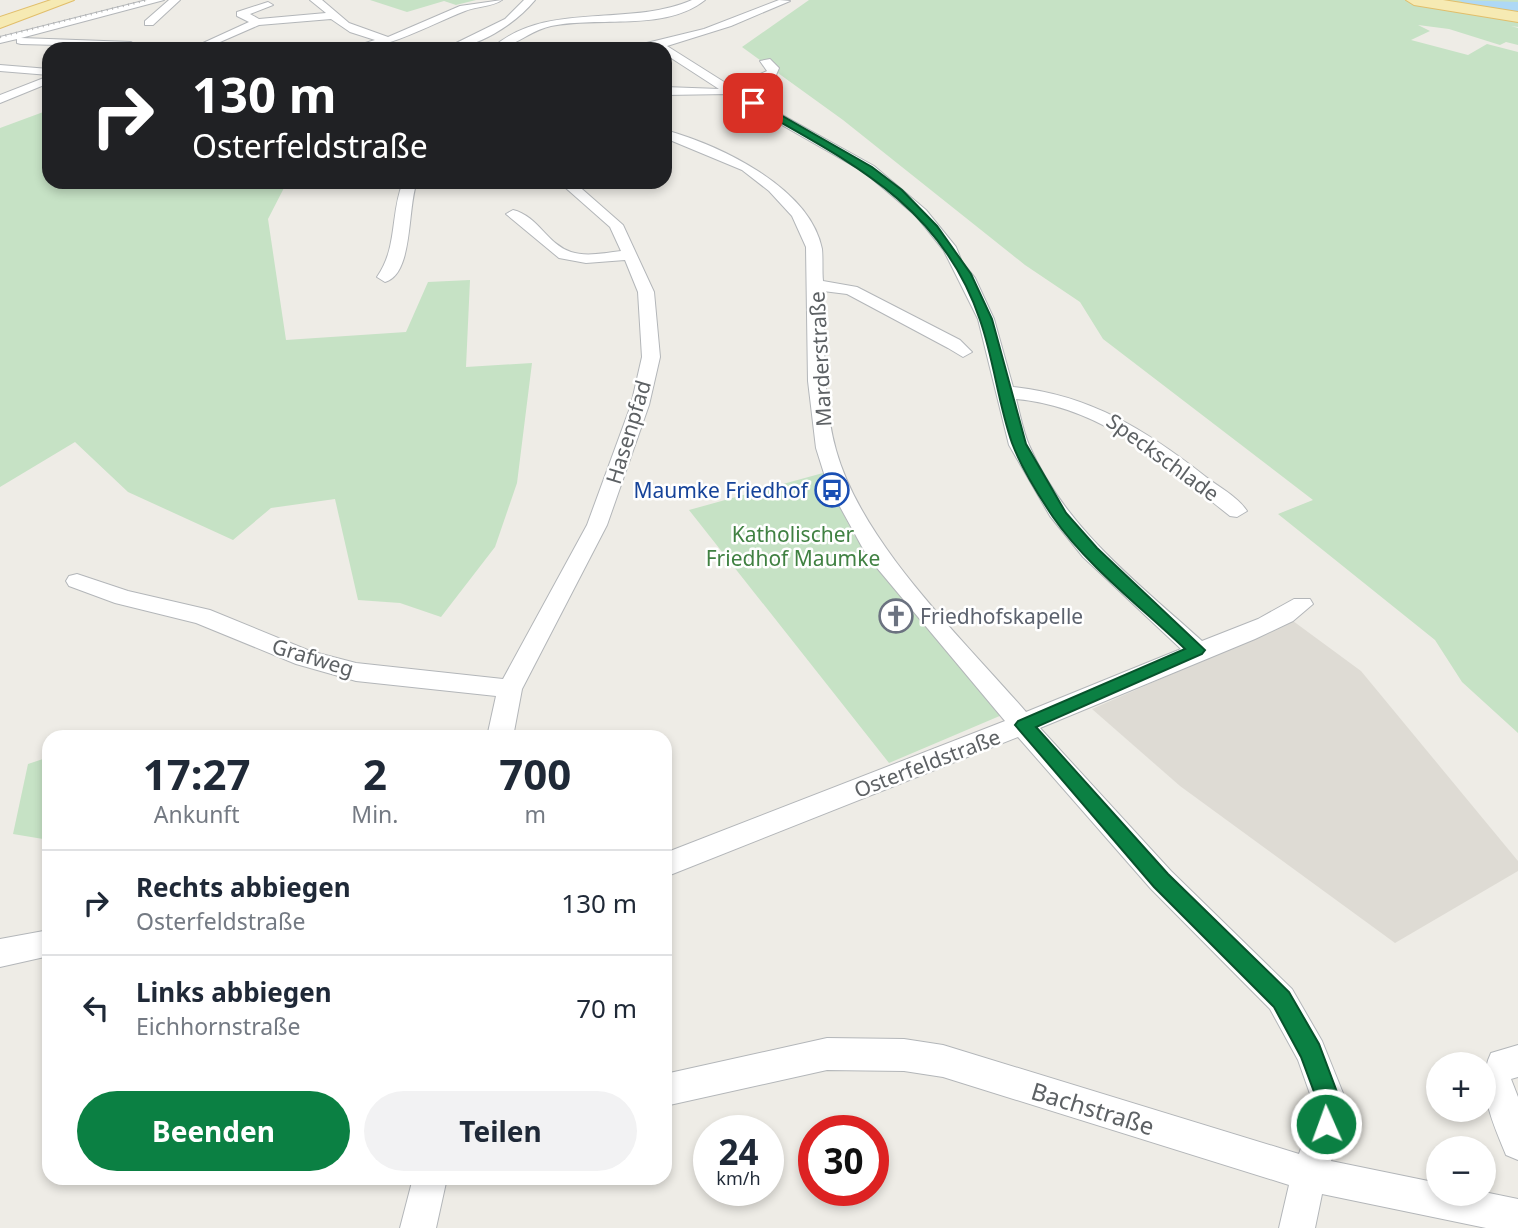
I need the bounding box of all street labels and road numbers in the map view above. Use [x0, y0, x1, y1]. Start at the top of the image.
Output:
street label: Marderstraße [802, 291, 838, 427]
street label: Hasenpfad [599, 377, 657, 487]
street label: Speckschlade [1101, 407, 1225, 507]
street label: Grafweg [269, 631, 357, 683]
street label: Osterfeldstraße [850, 722, 1004, 804]
street label: Bachstraße [1027, 1074, 1159, 1142]

